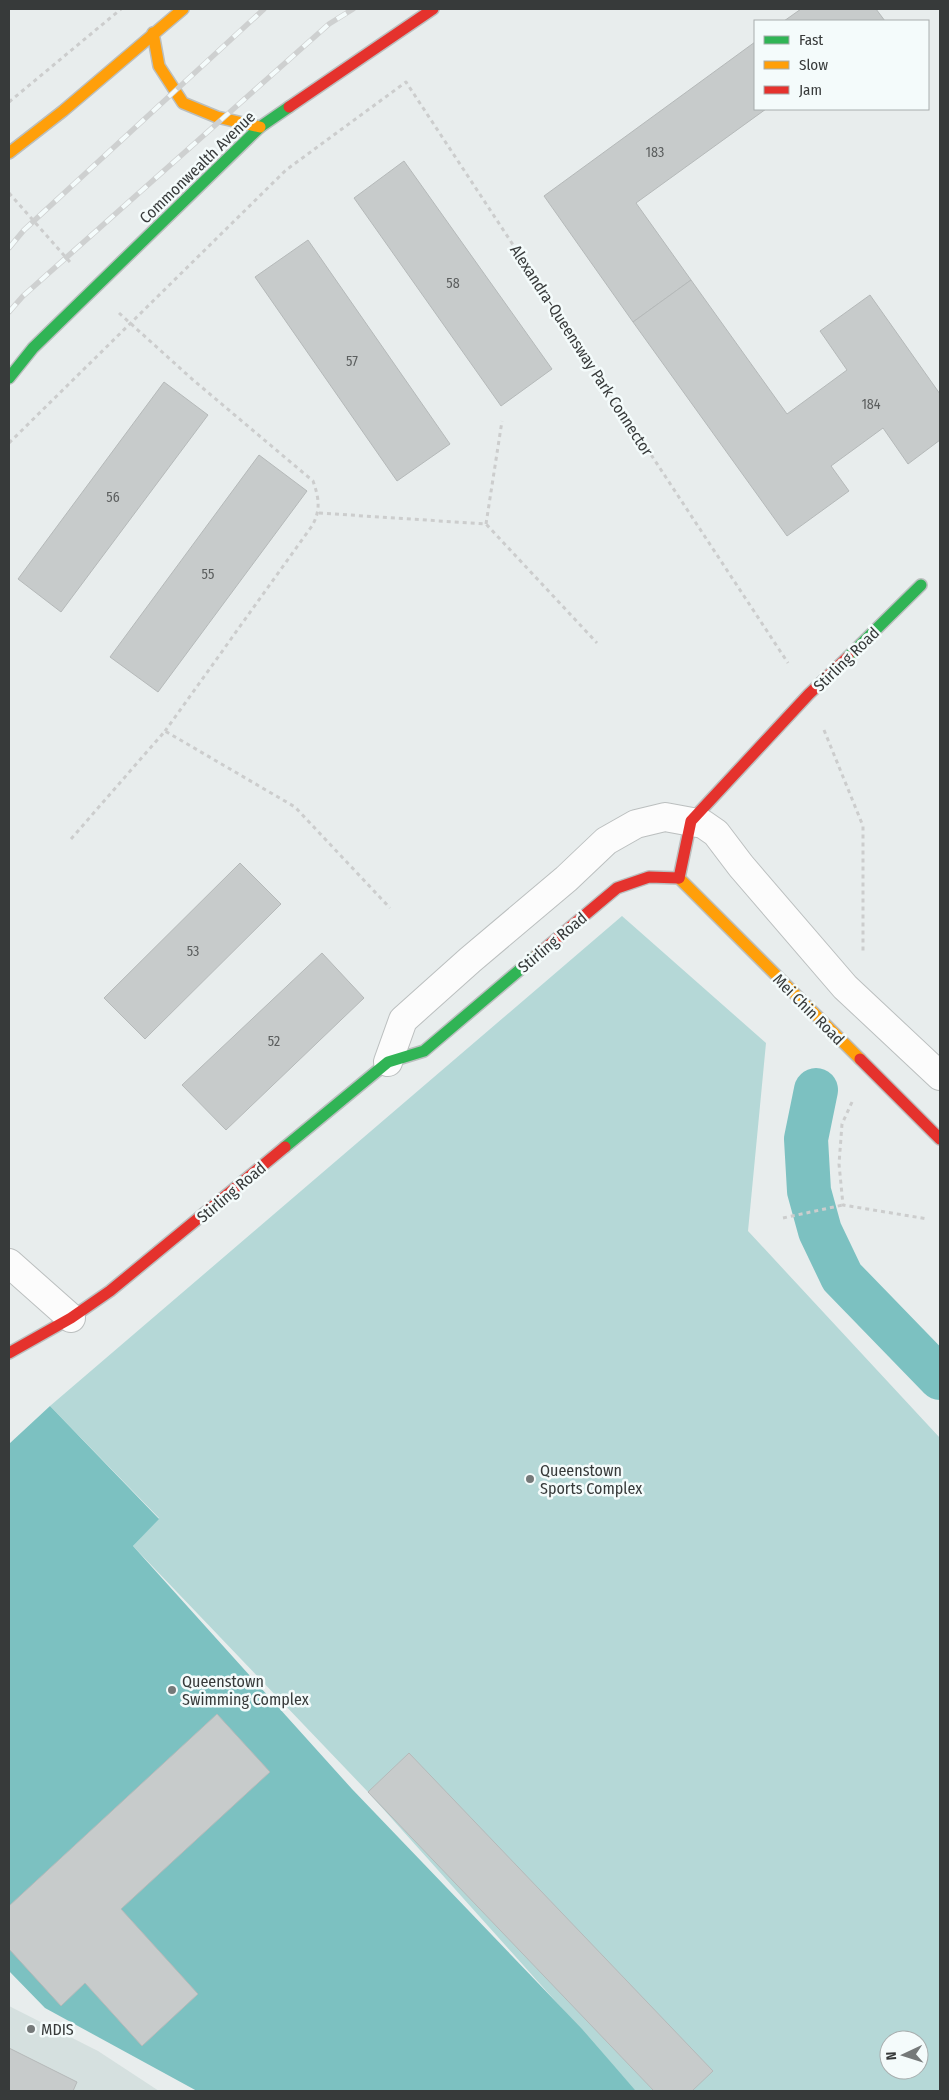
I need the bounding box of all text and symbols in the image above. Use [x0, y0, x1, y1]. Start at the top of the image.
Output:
legend [754, 20, 929, 110]
text: Fast [799, 31, 823, 49]
text: Slow [799, 56, 828, 74]
text: Jam [799, 81, 822, 99]
street label: Commonwealth Avenue [136, 107, 259, 227]
house number: 183 [646, 144, 664, 161]
street label: Alexandra-Queensway Park Connector [506, 241, 657, 460]
house number: 58 [446, 275, 460, 292]
house number: 57 [346, 353, 358, 370]
house number: 184 [861, 396, 881, 413]
house number: 56 [106, 489, 120, 506]
house number: 55 [202, 566, 214, 583]
street label: Stirling Road [810, 623, 883, 695]
street label: Stirling Road [514, 908, 591, 977]
house number: 53 [187, 943, 199, 960]
street label: Mei Chin Road [769, 970, 848, 1049]
house number: 52 [268, 1033, 280, 1050]
street label: Stirling Road [193, 1158, 270, 1227]
place label: Queenstown Sports Complex [540, 1461, 642, 1498]
marker: Queenstown Sports Complex [524, 1473, 536, 1485]
place label: Queenstown Swimming Complex [182, 1672, 309, 1709]
marker: Queenstown Swimming Complex [166, 1684, 178, 1696]
place label: MDIS [41, 2020, 74, 2039]
marker: MDIS [25, 2023, 37, 2035]
north arrow [879, 2030, 929, 2080]
text: N [883, 2051, 900, 2061]

